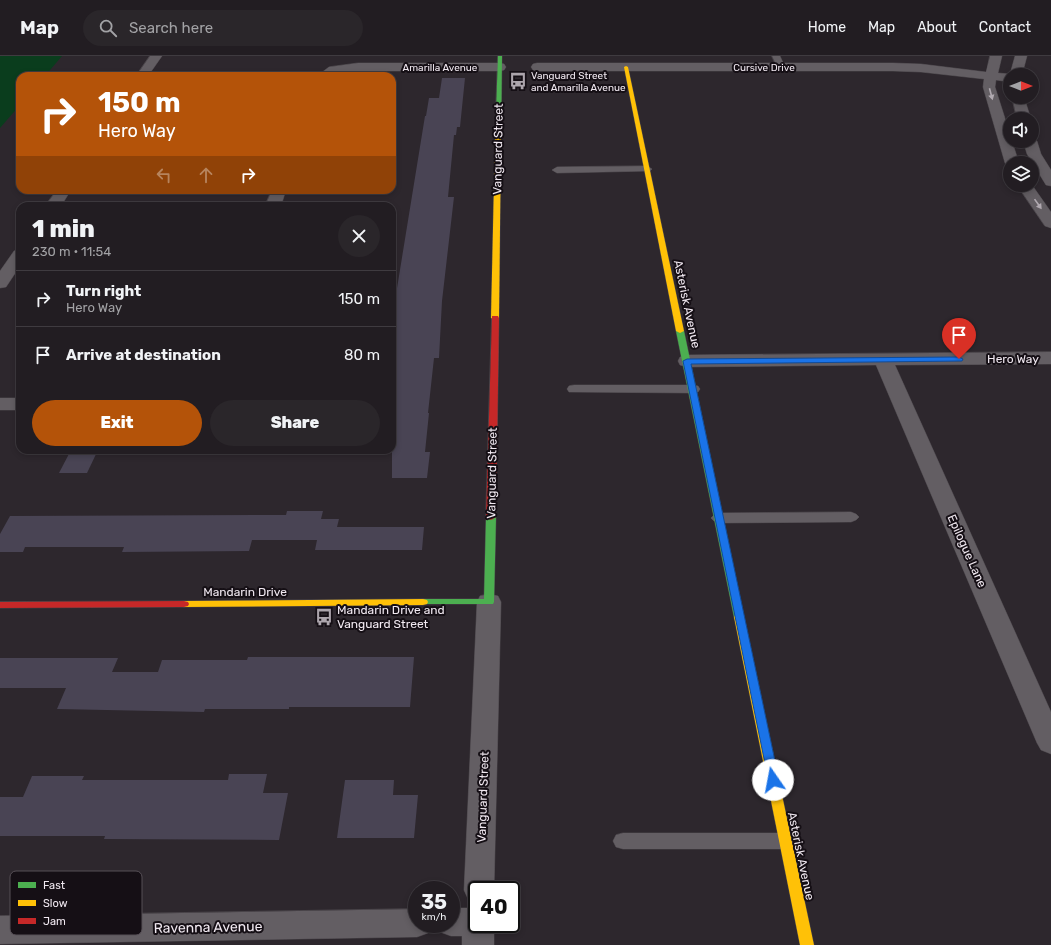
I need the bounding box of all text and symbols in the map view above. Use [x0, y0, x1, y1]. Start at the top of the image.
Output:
search box [83, 10, 363, 46]
text: Map [20, 16, 59, 39]
icon: search [97, 17, 119, 39]
text: Search here [129, 19, 213, 37]
text: Home [808, 19, 846, 36]
text: Map [868, 19, 895, 36]
text: About [917, 19, 957, 36]
text: Contact [979, 19, 1031, 36]
street label: Amarilla Avenue [403, 62, 478, 74]
street label: Cursive Drive [733, 62, 795, 74]
north arrow [1003, 68, 1039, 104]
map controls [1003, 68, 1039, 192]
place label: Vanguard Street and Amarilla Avenue [531, 70, 626, 94]
bus stop icon: Vanguard Street and Amarilla Avenue [508, 71, 528, 91]
text: 150 m [98, 86, 181, 119]
icon: right [32, 88, 84, 140]
one-way arrow [988, 88, 994, 100]
street label: Vanguard Street [490, 103, 506, 195]
button: sound [1003, 112, 1039, 148]
text: Hero Way [98, 120, 176, 142]
button: layers [1003, 156, 1039, 192]
icon: left [153, 164, 175, 186]
icon: ahead [195, 164, 217, 186]
icon: right [237, 164, 259, 186]
one-way arrow [1034, 199, 1042, 209]
text: 1 min [32, 215, 95, 243]
button: close [338, 215, 380, 257]
text: 230 m · 11:54 [32, 244, 111, 259]
street label: Asterisk Avenue [671, 259, 703, 350]
text: Turn right [66, 282, 141, 300]
icon: right [32, 288, 54, 310]
text: 150 m [338, 290, 380, 308]
text: Hero Way [66, 300, 122, 315]
pin [942, 318, 976, 359]
icon: arrive [948, 324, 970, 346]
icon: arrive [32, 344, 54, 366]
text: Arrive at destination [66, 346, 221, 364]
text: 80 m [344, 346, 380, 364]
street label: Hero Way [987, 352, 1039, 366]
button: Exit [32, 400, 202, 446]
button: Share [210, 400, 380, 446]
street label: Vanguard Street [484, 427, 500, 519]
street label: Epilogue Lane [945, 512, 989, 590]
street label: Mandarin Drive [203, 585, 287, 599]
place label: Mandarin Drive and Vanguard Street [337, 603, 445, 631]
bus stop icon: Mandarin Drive and Vanguard Street [314, 607, 334, 627]
street label: Vanguard Street [474, 751, 492, 843]
position arrow [752, 759, 794, 801]
street label: Asterisk Avenue [785, 811, 817, 902]
legend [10, 871, 142, 935]
text: Fast [43, 879, 66, 892]
speed limit sign: 40 [468, 881, 520, 933]
text: 35 [421, 890, 447, 914]
text: Slow [43, 897, 68, 910]
text: km/h [422, 911, 446, 923]
text: Jam [43, 915, 66, 928]
street label: Ravenna Avenue [153, 918, 263, 937]

